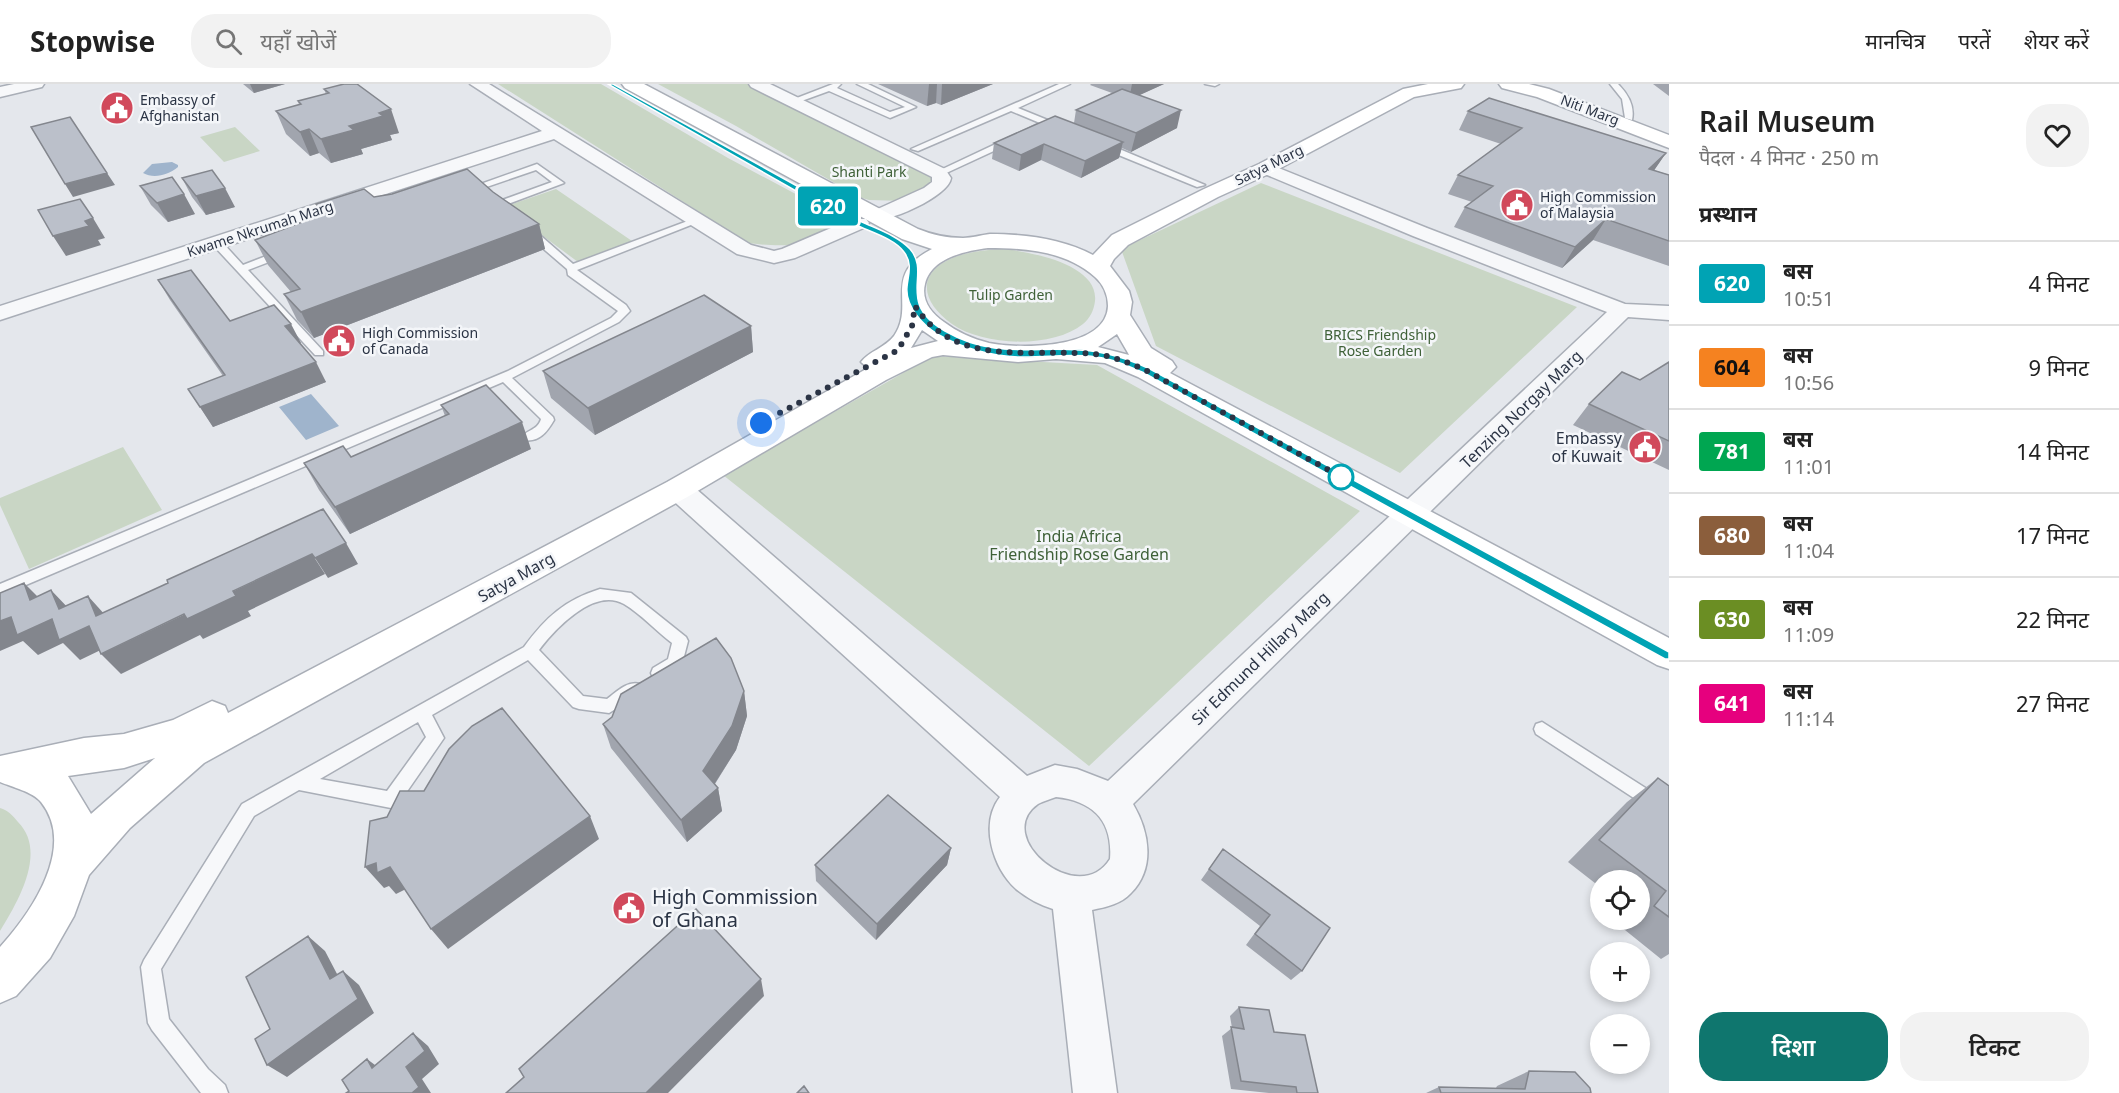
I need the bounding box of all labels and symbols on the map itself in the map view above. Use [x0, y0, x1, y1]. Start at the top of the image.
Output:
public building icon: Embassy of Afghanistan [99, 90, 135, 126]
place label: Embassy of Afghanistan [140, 90, 219, 125]
street label: Niti Marg [1558, 90, 1622, 129]
street label: Satya Marg [1231, 140, 1306, 189]
park label: Shanti Park [832, 162, 907, 181]
line badge: 620 [794, 186, 862, 226]
public building icon: High Commission of Malaysia [1499, 187, 1535, 223]
place label: High Commission of Malaysia [1540, 187, 1656, 222]
street label: Kwame Nkrumah Marg [184, 196, 335, 261]
park label: Tulip Garden [969, 285, 1053, 304]
public building icon: High Commission of Canada [321, 323, 357, 359]
place label: High Commission of Canada [362, 323, 478, 358]
park label: BRICS Friendship Rose Garden [1324, 325, 1436, 360]
street label: Tenzing Norgay Marg [1455, 345, 1587, 473]
your location [746, 408, 776, 438]
place label: Embassy of Kuwait [1551, 427, 1623, 467]
public building icon: Embassy of Kuwait [1627, 429, 1663, 465]
unlabelled marker [1328, 464, 1354, 490]
park label: India Africa Friendship Rose Garden [989, 525, 1169, 565]
street label: Satya Marg [474, 547, 558, 607]
street label: Sir Edmund Hillary Marg [1187, 586, 1333, 730]
place label: High Commission of Ghana [652, 883, 818, 933]
public building icon: High Commission of Ghana [611, 890, 647, 926]

